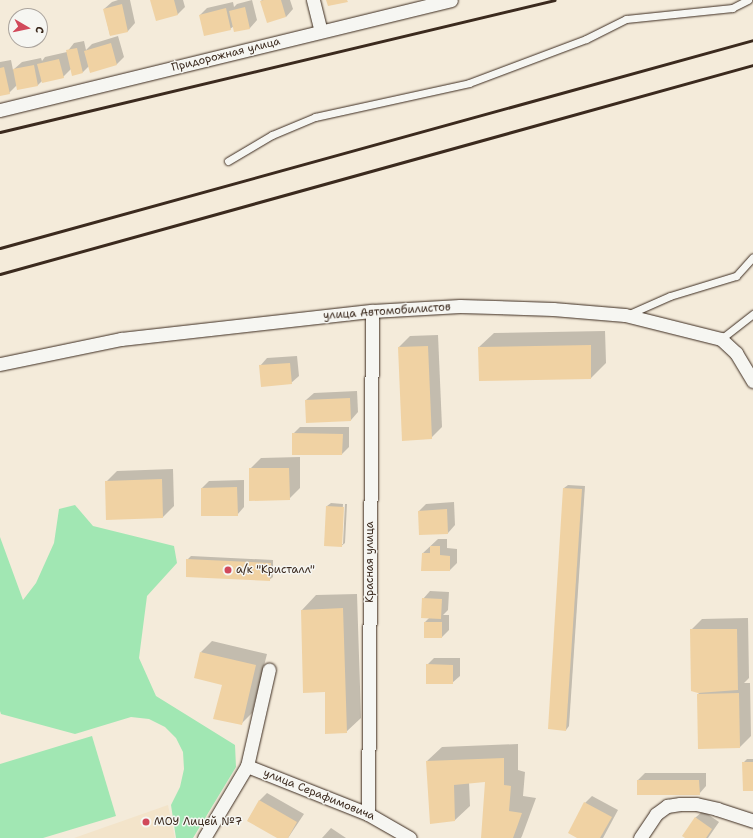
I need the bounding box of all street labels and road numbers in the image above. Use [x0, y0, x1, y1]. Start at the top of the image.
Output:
street label: Придорожная улица [170, 35, 282, 75]
street label: улица Автомобилистов [323, 301, 451, 323]
street label: Красная улица [363, 521, 377, 603]
street label: улица Серафимовича [261, 767, 377, 823]

